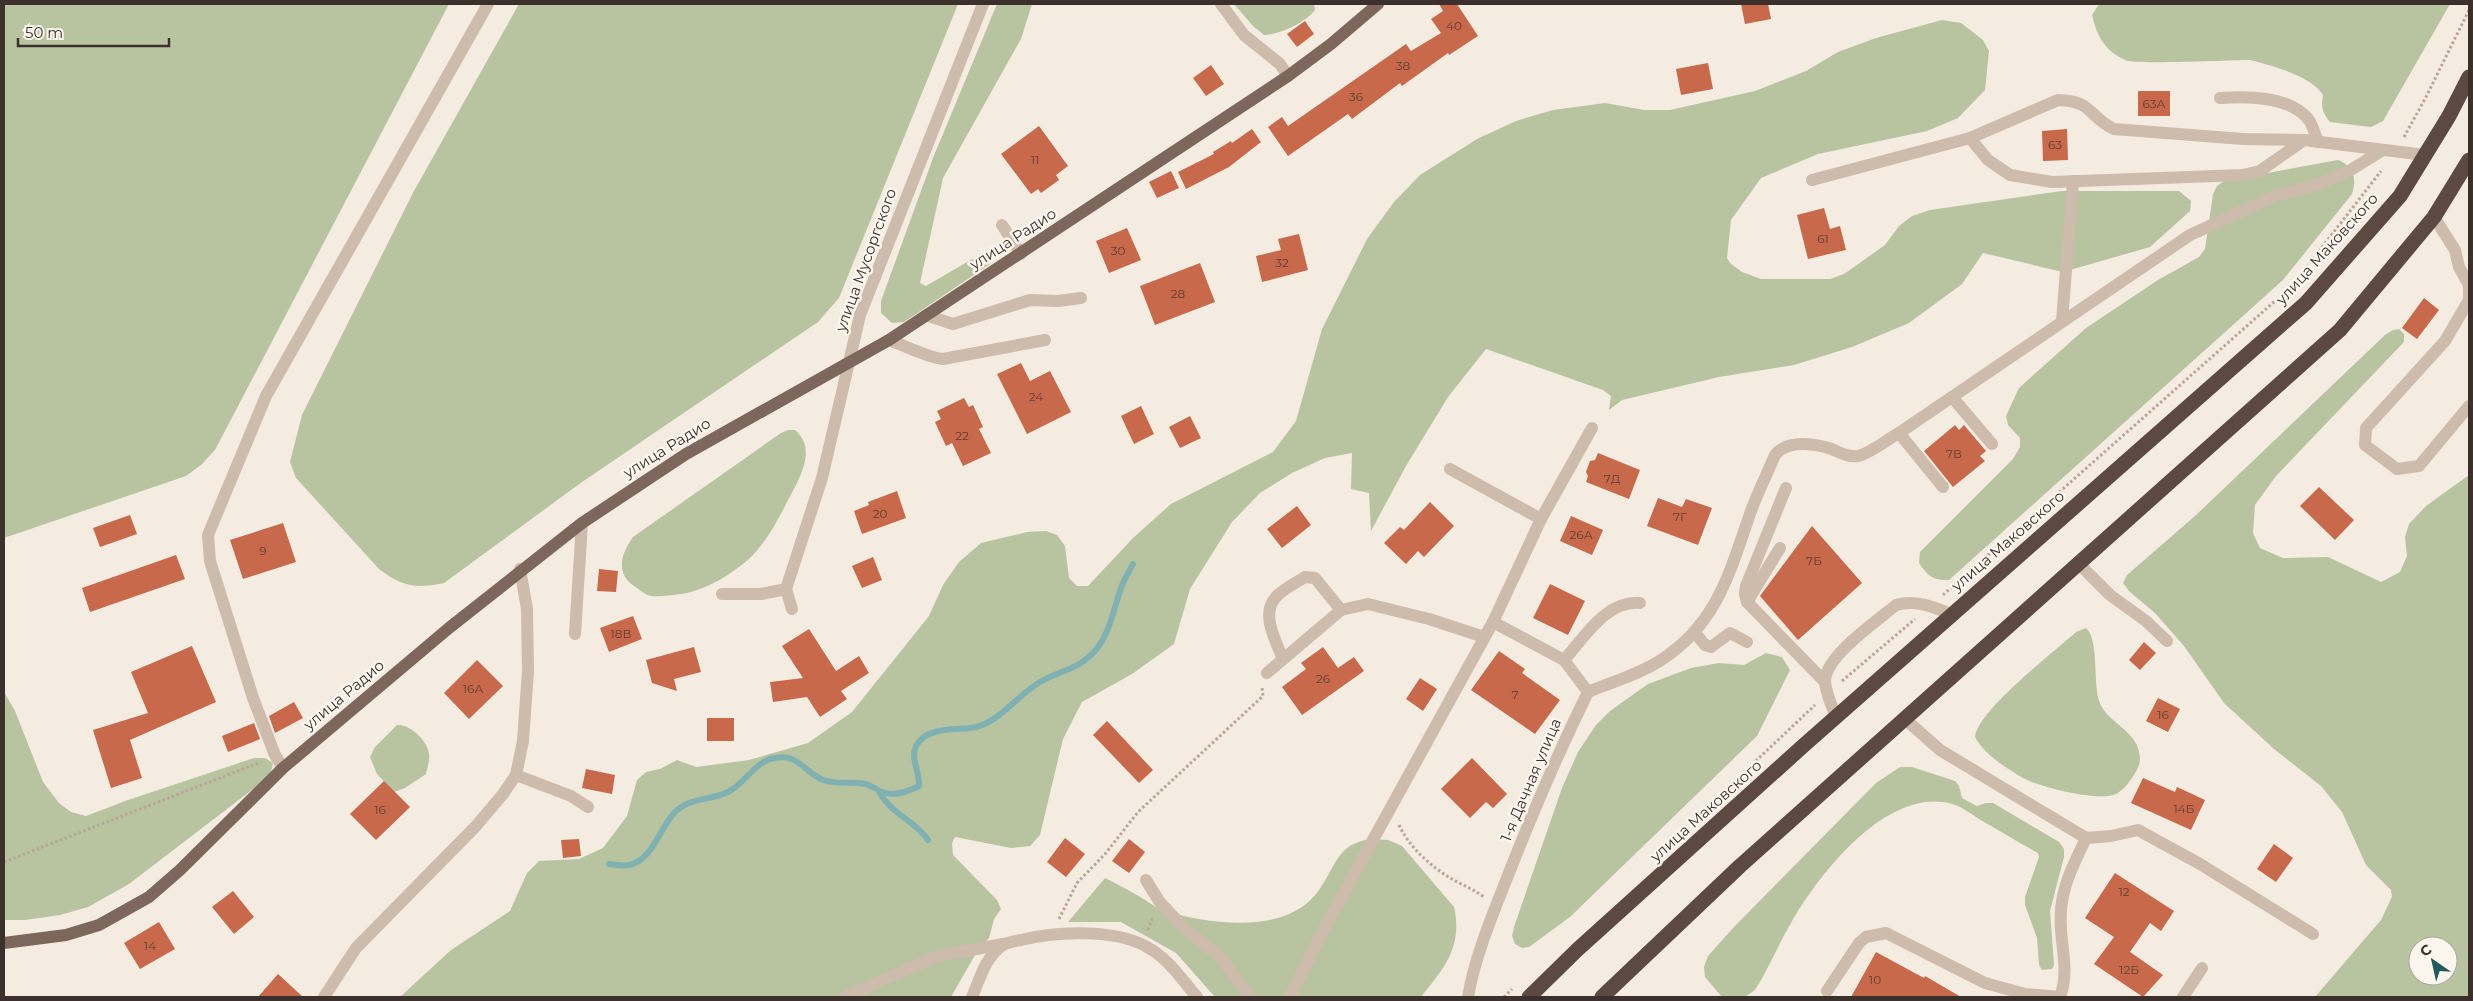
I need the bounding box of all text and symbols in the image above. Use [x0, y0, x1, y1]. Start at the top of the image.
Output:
scale bar [18, 15, 169, 47]
house number: 40 [1446, 18, 1462, 33]
text: 50 m [25, 23, 63, 42]
house number: 38 [1396, 58, 1411, 73]
house number: 36 [1349, 89, 1363, 104]
house number: 63А [2142, 96, 2166, 111]
house number: 63 [2048, 137, 2062, 152]
house number: 11 [1031, 152, 1039, 167]
street label: улица Мусоргского [830, 186, 900, 335]
street label: улица Маковского [2271, 189, 2382, 309]
street label: улица Радио [965, 204, 1060, 274]
house number: 61 [1817, 231, 1829, 246]
house number: 30 [1111, 243, 1125, 258]
house number: 32 [1275, 255, 1289, 270]
house number: 28 [1171, 286, 1186, 301]
house number: 24 [1029, 389, 1043, 404]
street label: улица Радио [619, 413, 714, 483]
house number: 22 [955, 428, 969, 443]
house number: 7В [1946, 446, 1962, 461]
house number: 7Д [1604, 471, 1621, 486]
street label: улица Маковского [1946, 486, 2068, 596]
house number: 20 [873, 506, 887, 521]
house number: 7Г [1673, 509, 1687, 524]
house number: 26А [1569, 527, 1593, 542]
house number: 9 [259, 543, 267, 558]
house number: 7Б [1806, 553, 1822, 568]
house number: 18В [611, 626, 631, 641]
street label: улица Радио [299, 655, 388, 735]
house number: 26 [1316, 671, 1330, 686]
house number: 16А [463, 681, 483, 696]
house number: 7 [1511, 687, 1519, 702]
house number: 16 [2157, 707, 2169, 722]
street label: 1-я Дачная улица [1496, 715, 1565, 844]
street label: улица Маковского [1645, 755, 1765, 866]
house number: 14Б [2174, 801, 2195, 816]
house number: 16 [374, 802, 386, 817]
house number: 12 [2118, 884, 2130, 899]
north arrow [2408, 936, 2458, 986]
house number: 14 [144, 938, 156, 953]
text: С [2416, 940, 2435, 961]
house number: 12Б [2119, 962, 2139, 977]
house number: 10 [1869, 972, 1881, 987]

